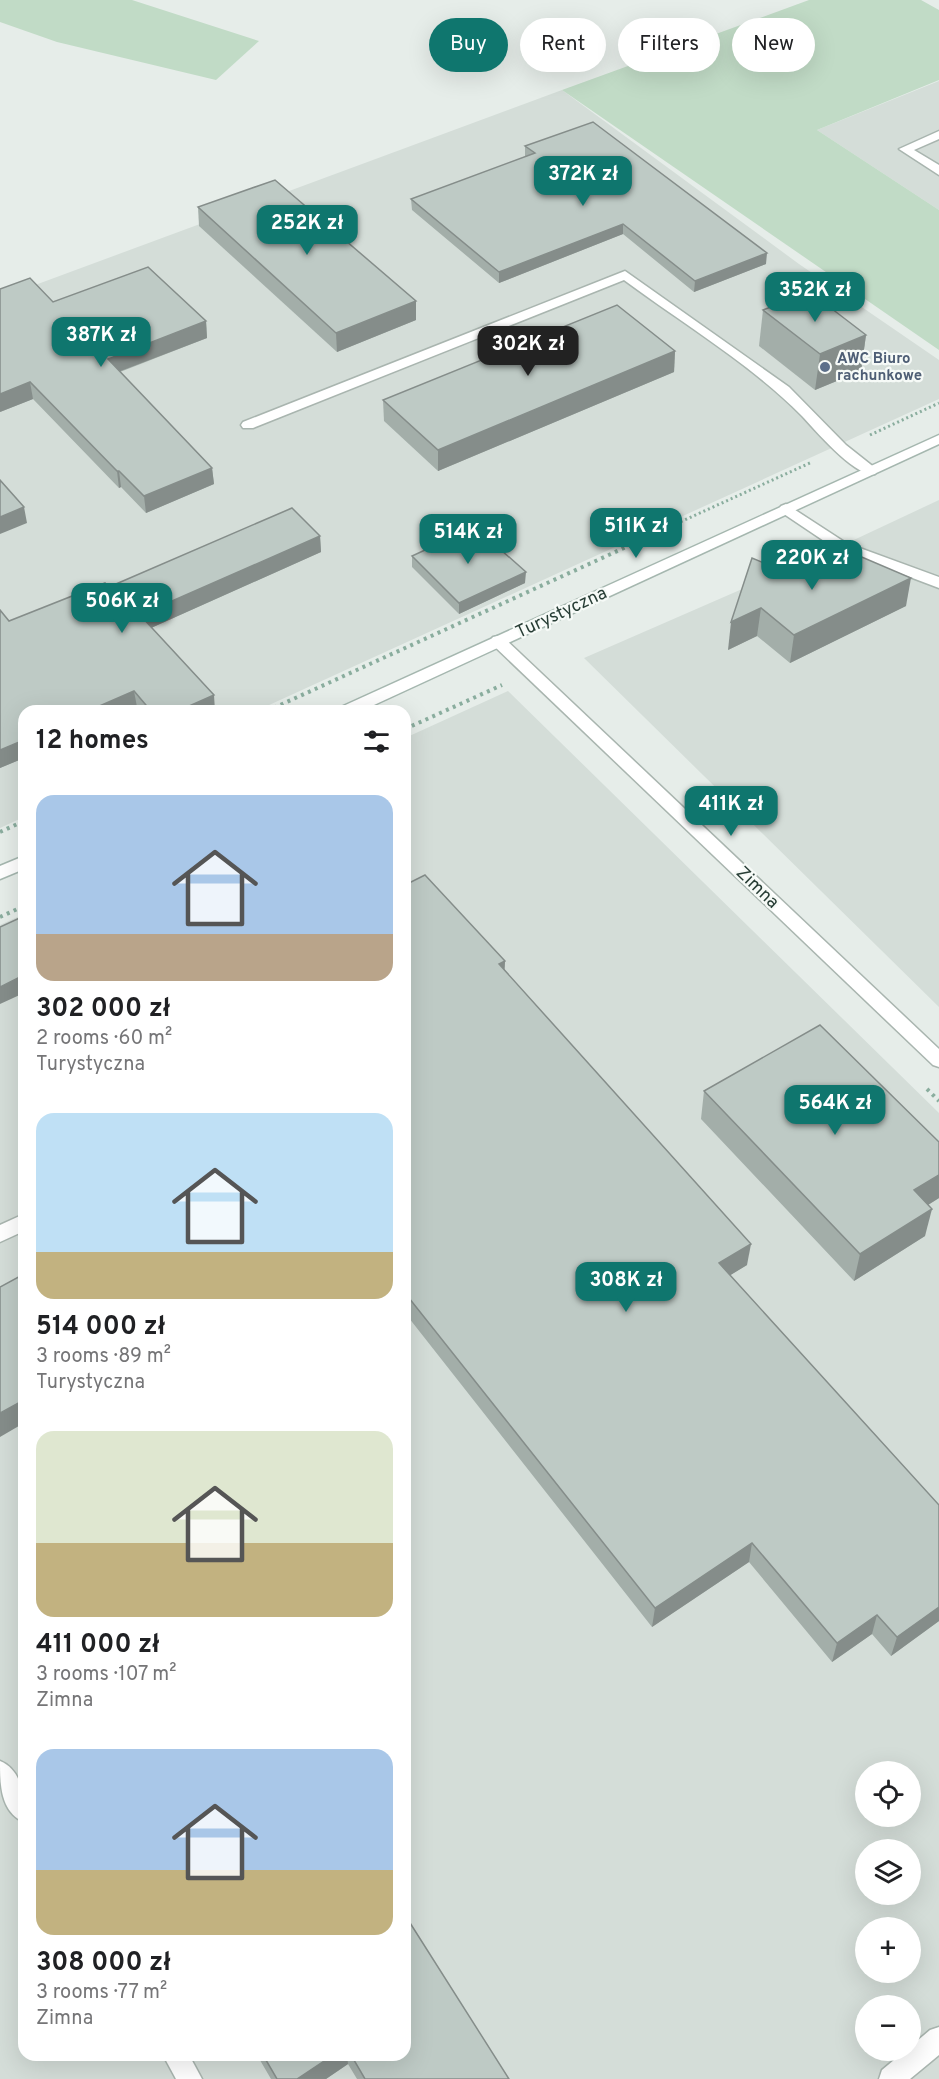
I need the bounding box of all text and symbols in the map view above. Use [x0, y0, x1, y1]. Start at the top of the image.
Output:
chip: Buy [429, 18, 508, 72]
chip: Rent [520, 18, 606, 72]
chip: Filters [618, 18, 720, 72]
chip: New [732, 18, 815, 72]
pin: 372K zł [528, 156, 638, 207]
text: 372K zł [548, 162, 618, 188]
pin: 252K zł [252, 205, 362, 256]
text: 252K zł [271, 211, 343, 237]
pin: 352K zł [760, 272, 870, 323]
text: 352K zł [779, 278, 851, 304]
pin: 387K zł [46, 317, 156, 368]
text: 387K zł [66, 323, 136, 349]
pin: 302K zł [473, 326, 583, 377]
text: 302K zł [492, 332, 564, 358]
place label: AWC Biuro rachunkowe [837, 350, 922, 386]
marker: AWC Biuro rachunkowe [818, 360, 832, 374]
pin: 511K zł [581, 508, 691, 559]
pin: 514K zł [413, 514, 523, 565]
text: 511K zł [604, 514, 668, 540]
text: 514K zł [434, 520, 502, 546]
pin: 220K zł [757, 540, 867, 591]
text: 220K zł [775, 546, 849, 572]
street label: Turystyczna [512, 582, 611, 645]
pin: 506K zł [67, 583, 177, 634]
text: 506K zł [85, 589, 159, 615]
text: 12 homes [36, 725, 149, 758]
icon: filters [360, 725, 393, 758]
pin: 411K zł [676, 786, 786, 837]
text: 411K zł [699, 792, 763, 818]
icon: home [161, 834, 269, 942]
street label: Zimna [730, 862, 783, 914]
text: 302 000 zł [36, 993, 170, 1026]
text: 2 rooms · 60 m² [36, 1026, 172, 1052]
text: Turystyczna [36, 1052, 145, 1078]
pin: 564K zł [780, 1085, 890, 1136]
text: 564K zł [798, 1091, 872, 1117]
icon: home [161, 1152, 269, 1260]
pin: 308K zł [571, 1262, 681, 1313]
text: 308K zł [589, 1268, 663, 1294]
text: 514 000 zł [36, 1311, 165, 1344]
text: 3 rooms · 89 m² [36, 1344, 171, 1370]
text: Turystyczna [36, 1370, 145, 1396]
icon: home [161, 1470, 269, 1578]
text: 411 000 zł [36, 1629, 160, 1662]
text: 3 rooms · 107 m² [36, 1662, 177, 1688]
text: Zimna [36, 1688, 93, 1714]
map controls [855, 1761, 921, 2061]
button: locate [855, 1761, 921, 1827]
icon: home [161, 1788, 269, 1896]
button: layers [855, 1839, 921, 1905]
button: + [855, 1917, 921, 1983]
text: 308 000 zł [36, 1947, 171, 1980]
text: 3 rooms · 77 m² [36, 1980, 167, 2006]
button: − [855, 1995, 921, 2061]
text: Zimna [36, 2006, 93, 2032]

